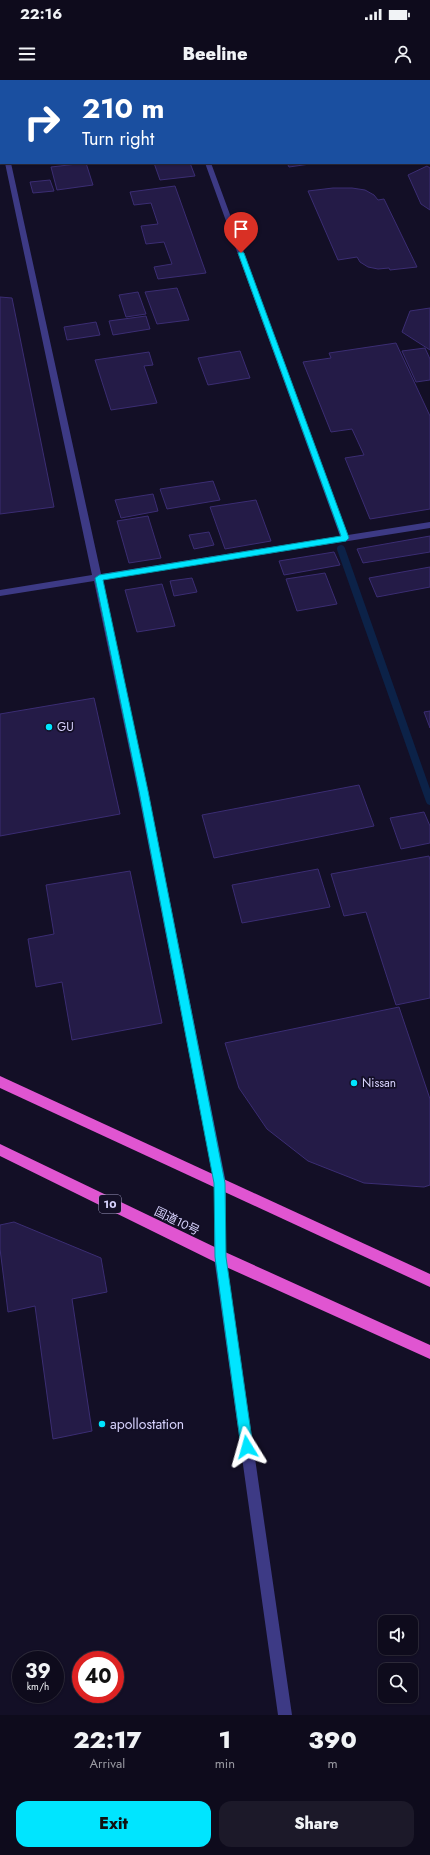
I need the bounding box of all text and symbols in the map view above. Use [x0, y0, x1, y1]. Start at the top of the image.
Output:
text: 22:16 [20, 3, 62, 25]
text: Beeline [182, 41, 248, 67]
icon: menu [16, 43, 38, 65]
icon: person [392, 43, 414, 65]
text: 210 m [82, 88, 165, 129]
icon: right [16, 96, 68, 148]
text: Turn right [82, 126, 154, 152]
pin [224, 212, 258, 253]
icon: arrive [230, 218, 252, 240]
place label: GU [57, 718, 74, 736]
marker: GU [44, 722, 54, 732]
place label: Nissan [362, 1074, 396, 1092]
marker: Nissan [349, 1078, 359, 1088]
road number: 10 [99, 1195, 121, 1213]
street label: 国道10号 [151, 1202, 203, 1240]
place label: apollostation [110, 1414, 184, 1434]
marker: apollostation [97, 1419, 107, 1429]
position arrow [226, 1426, 268, 1468]
map controls [378, 1615, 418, 1703]
button: sound [378, 1615, 418, 1655]
speed limit sign: 40 [72, 1651, 124, 1703]
text: 39 [25, 1657, 51, 1686]
button: search [378, 1663, 418, 1703]
text: km/h [27, 1679, 49, 1694]
text: 22:17 [73, 1722, 142, 1757]
text: 1 [219, 1722, 231, 1757]
text: 390 [308, 1722, 357, 1757]
text: Arrival [89, 1754, 125, 1773]
text: min [215, 1754, 235, 1773]
text: m [327, 1754, 338, 1773]
button: Exit [16, 1801, 211, 1847]
button: Share [219, 1801, 414, 1847]

